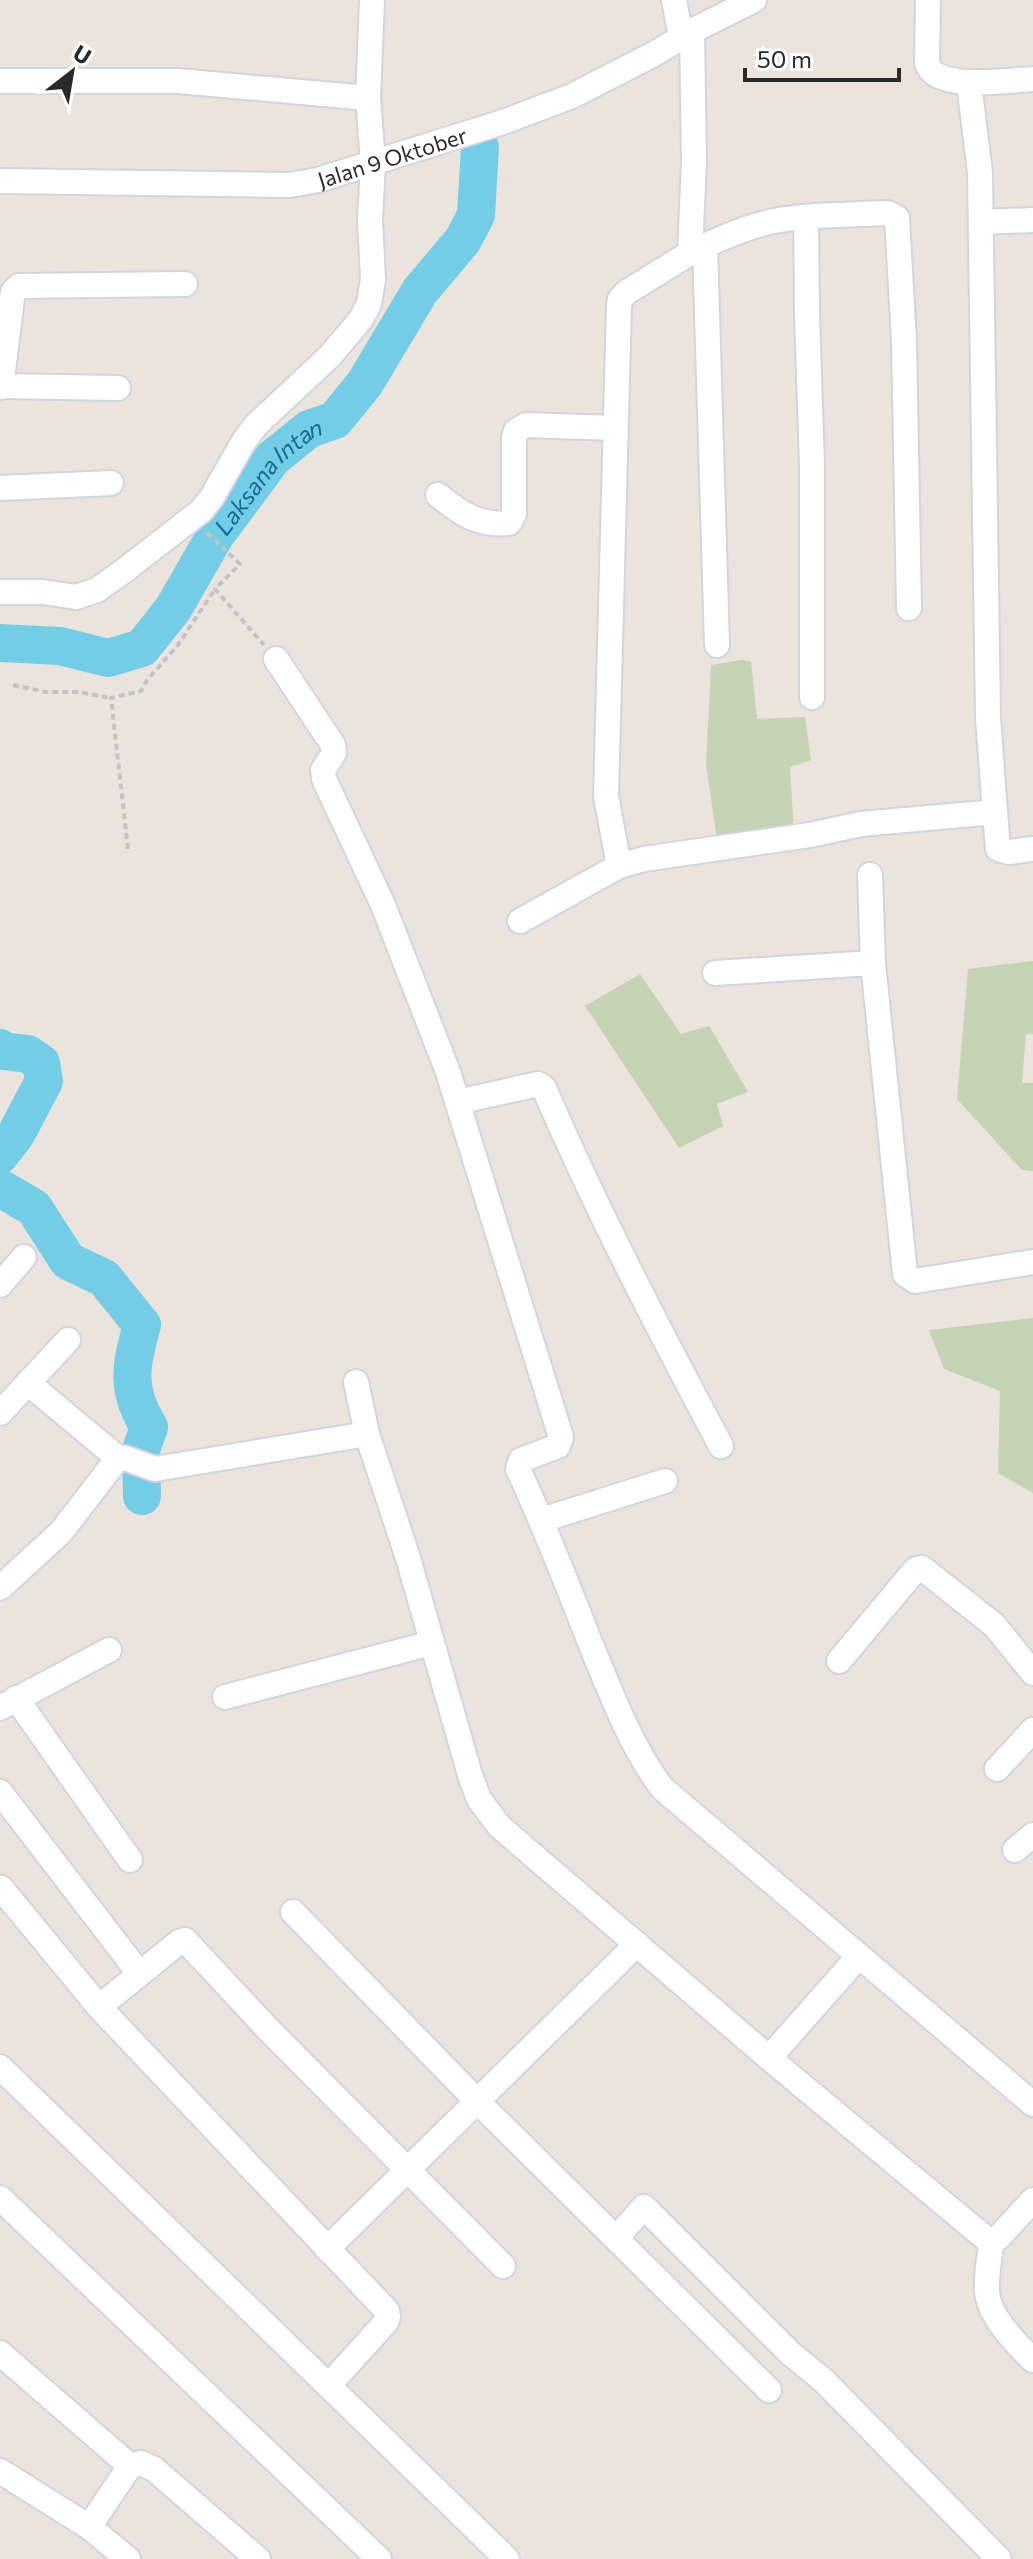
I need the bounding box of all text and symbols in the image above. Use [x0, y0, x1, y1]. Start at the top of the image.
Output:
north arrow [32, 32, 112, 112]
scale bar [745, 32, 899, 82]
text: U [69, 39, 96, 70]
text: 50 m [757, 44, 812, 73]
street label: Jalan 9 Oktober [314, 121, 470, 193]
water label: Laksana Intan [207, 411, 326, 540]

